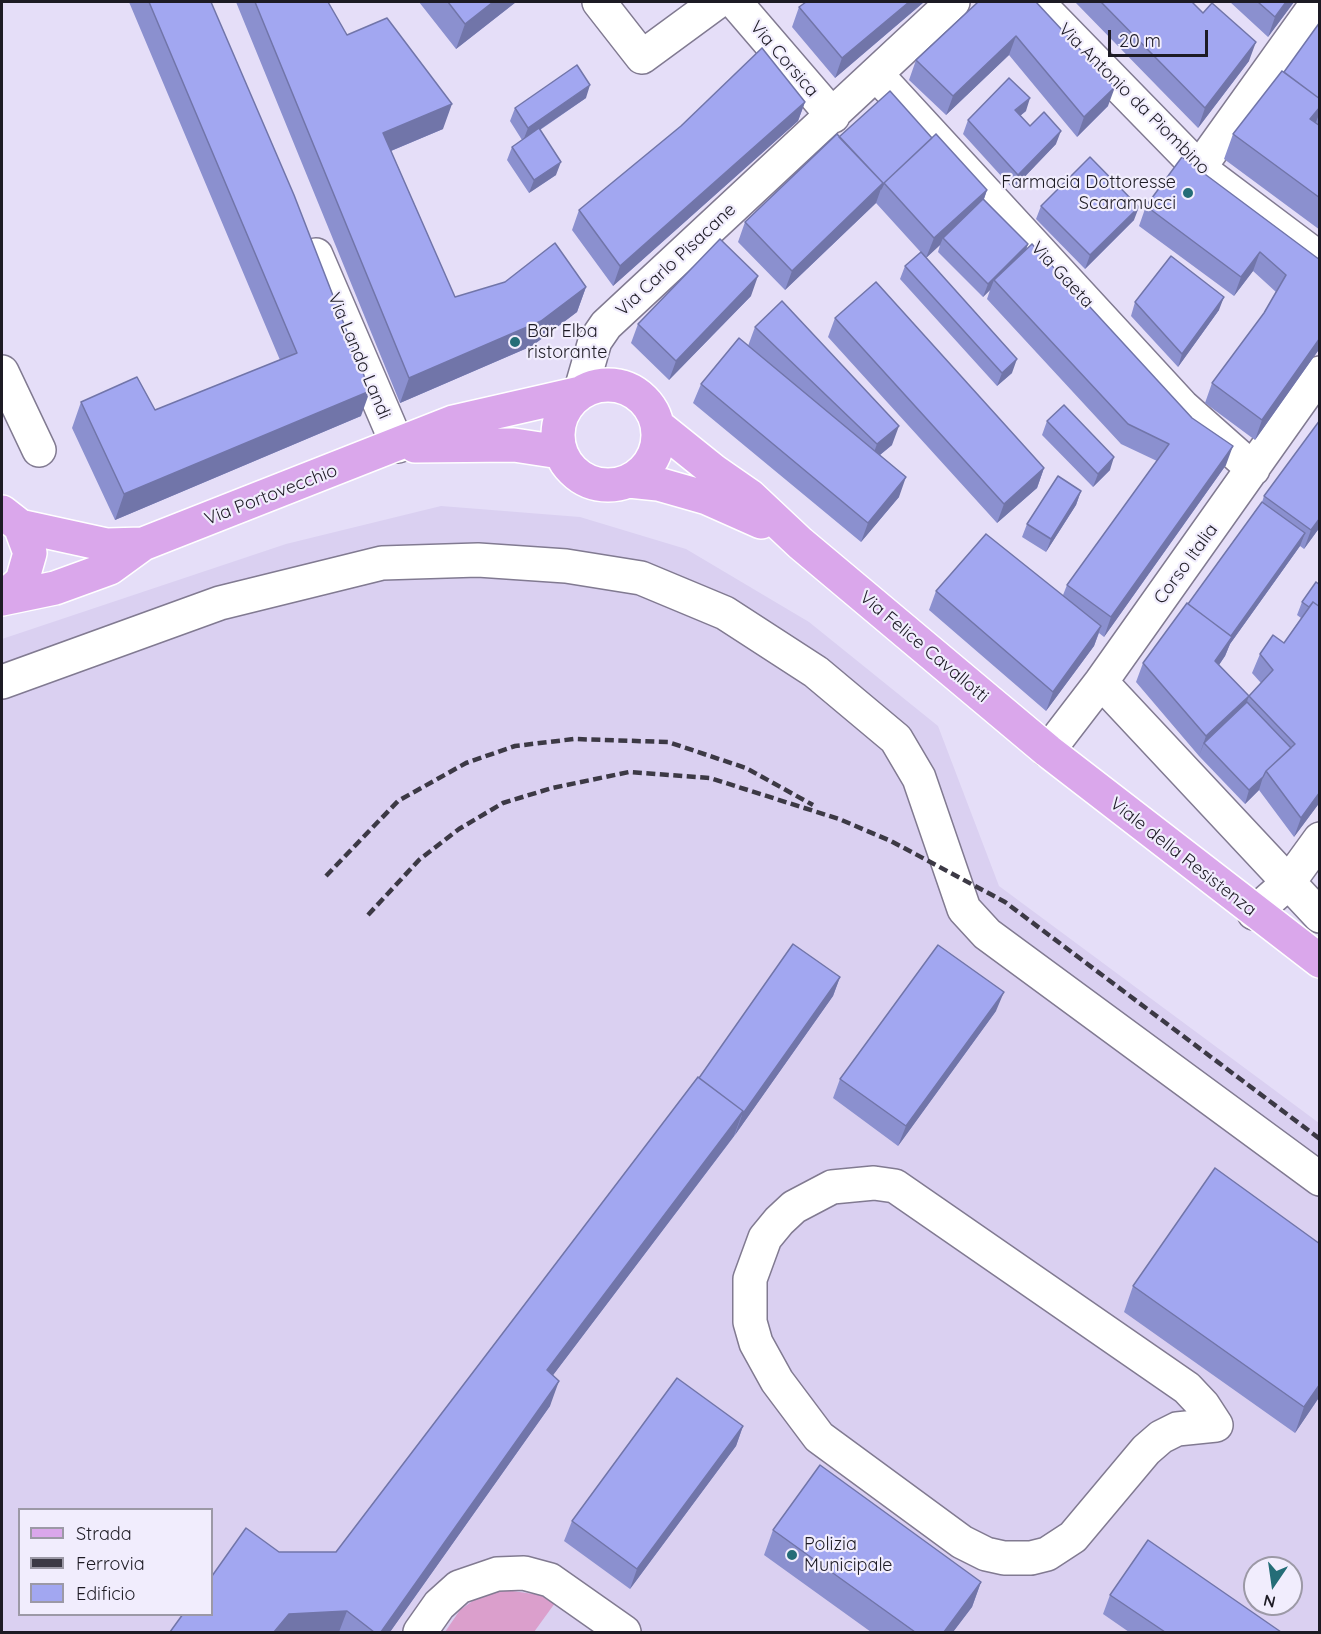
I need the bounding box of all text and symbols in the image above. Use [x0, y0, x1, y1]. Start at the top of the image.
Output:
street label: Via Corsica [745, 17, 823, 101]
scale bar [1111, 18, 1212, 56]
street label: Via Antonio da Piombino [1054, 19, 1214, 179]
text: 20 m [1119, 29, 1161, 52]
place label: Farmacia Dottoresse Scaramucci [1001, 172, 1176, 214]
marker: Farmacia Dottoresse Scaramucci [1181, 186, 1195, 200]
street label: Via Carlo Pisacane [612, 199, 740, 321]
street label: Via Gaeta [1026, 237, 1098, 313]
street label: Via Lando Landi [323, 290, 395, 422]
place label: Bar Elba ristorante [527, 321, 607, 364]
marker: Bar Elba ristorante [508, 335, 522, 349]
street label: Via Portovecchio [202, 460, 340, 530]
street label: Corso Italia [1150, 520, 1222, 608]
street label: Via Felice Cavallotti [855, 587, 993, 707]
street label: Viale della Resistenza [1105, 793, 1261, 921]
legend [18, 1508, 213, 1616]
text: Strada [76, 1522, 132, 1545]
place label: Polizia Municipale [804, 1534, 893, 1576]
marker: Polizia Municipale [785, 1548, 799, 1562]
text: Ferrovia [76, 1552, 145, 1575]
north arrow [1243, 1556, 1303, 1616]
text: Edificio [76, 1582, 135, 1605]
text: N [1261, 1591, 1277, 1613]

